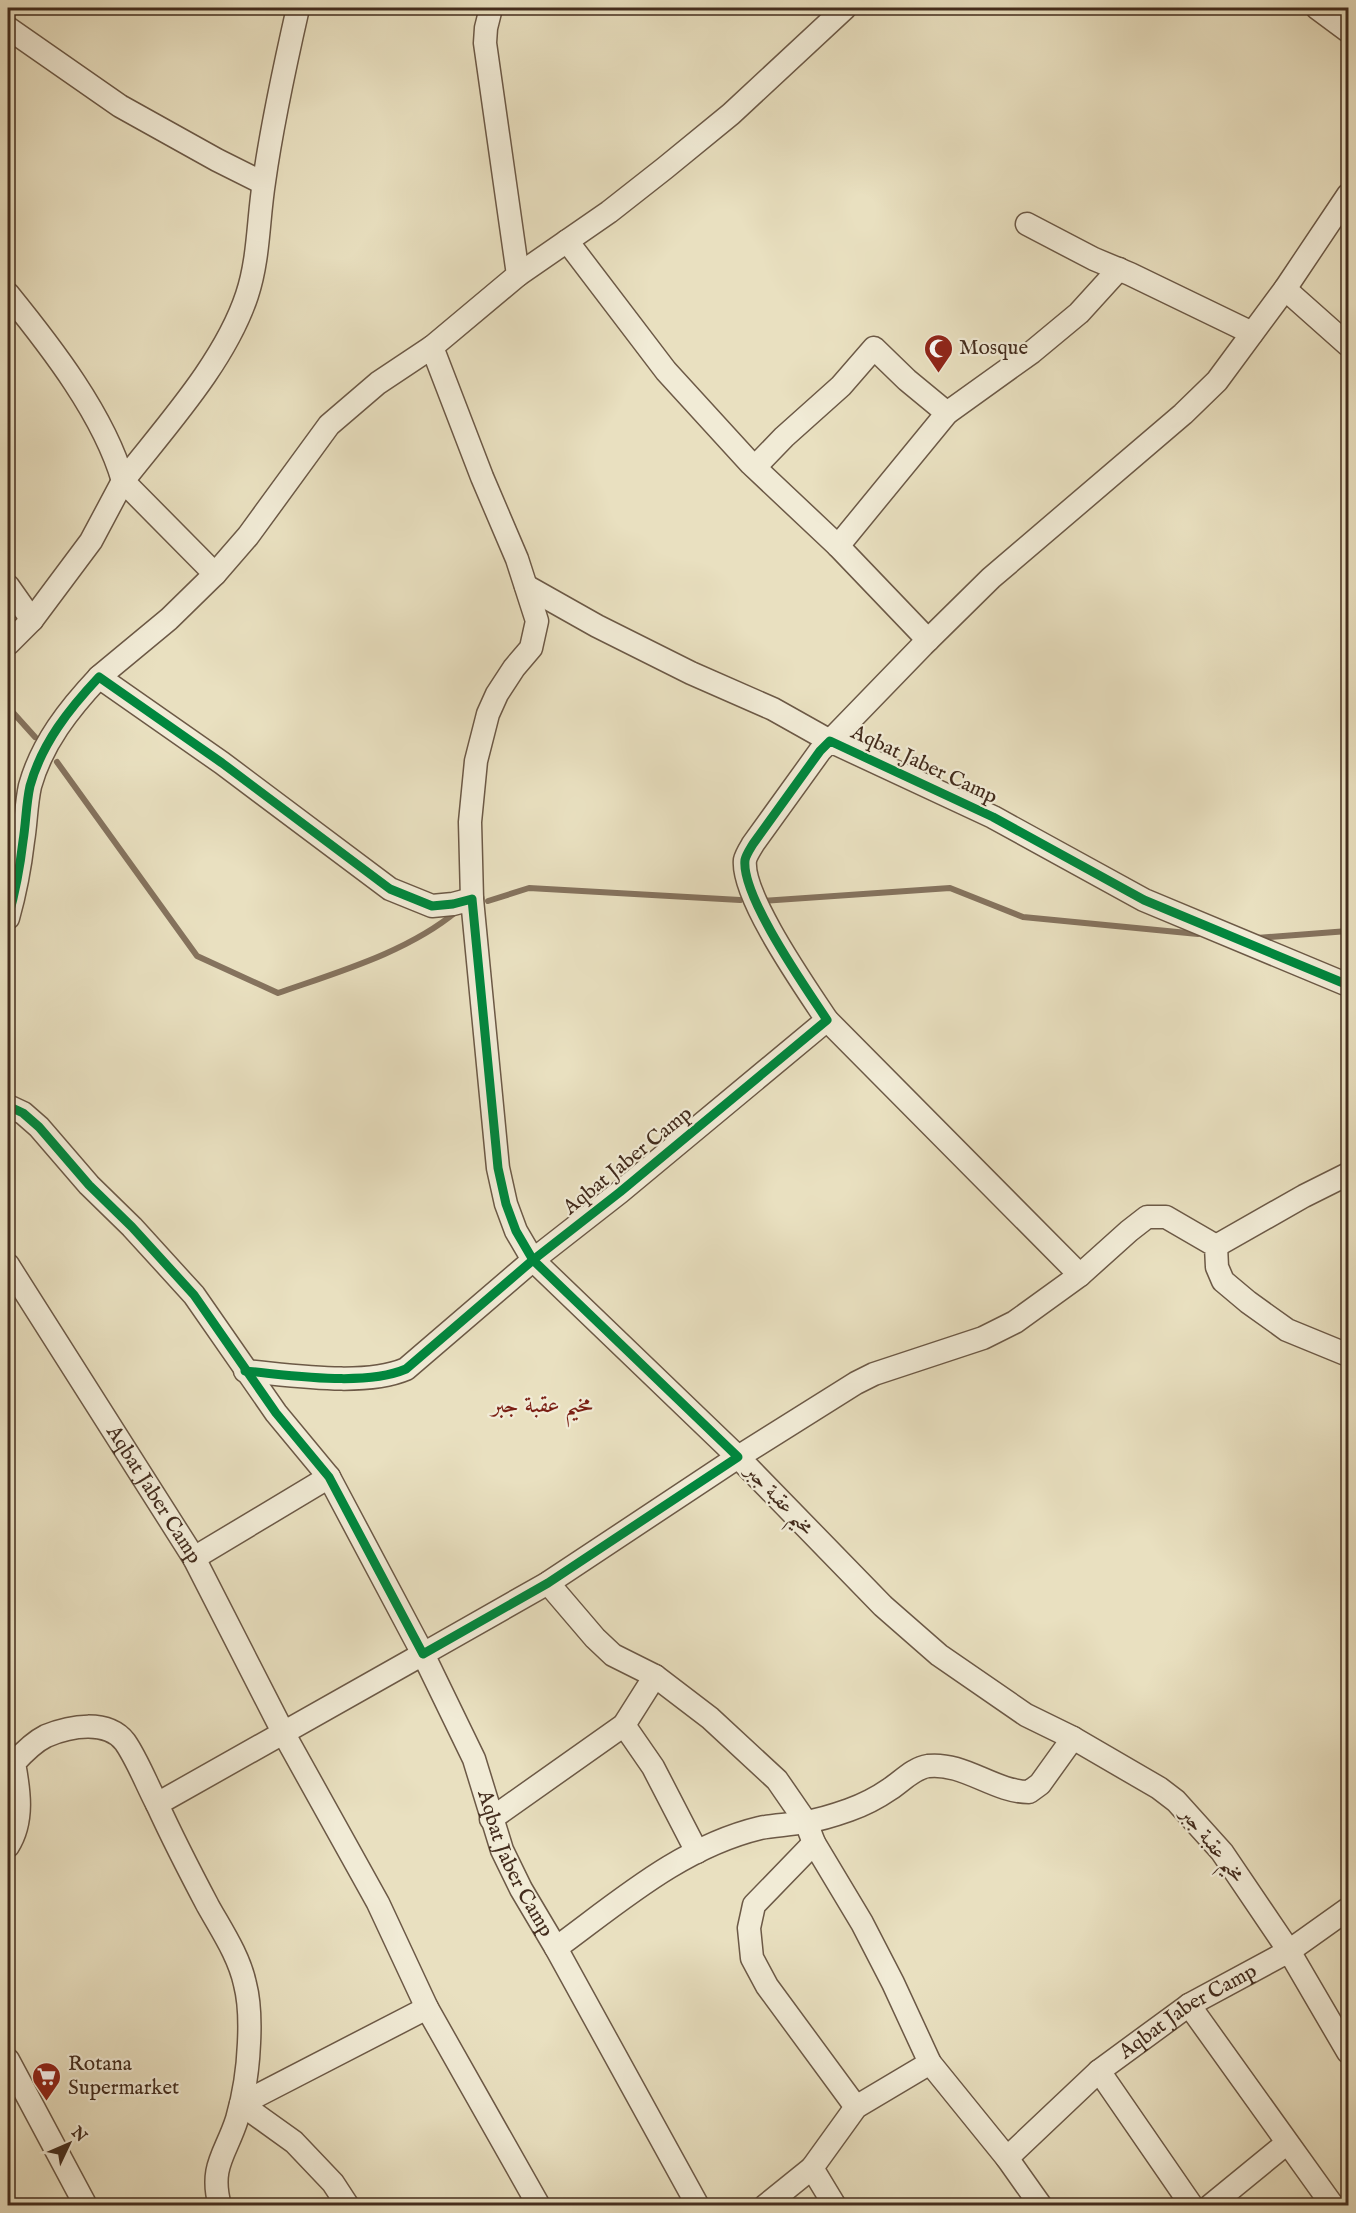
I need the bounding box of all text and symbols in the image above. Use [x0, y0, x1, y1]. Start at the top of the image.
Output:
mosque icon: Mosque [922, 332, 954, 374]
place label: Mosque [959, 335, 1029, 362]
street label: Aqbat Jaber Camp [845, 719, 1002, 811]
street label: Aqbat Jaber Camp [557, 1101, 698, 1222]
district label: مخيم عقبة جبر [488, 1390, 593, 1428]
street label: Aqbat Jaber Camp [99, 1420, 208, 1569]
street label: مخيم عقبة جبر [733, 1457, 820, 1546]
street label: Aqbat Jaber Camp [471, 1786, 560, 1942]
street label: مخيم عقبة جبر [1168, 1800, 1251, 1892]
street label: Aqbat Jaber Camp [1113, 1957, 1262, 2066]
place label: Rotana Supermarket [68, 2051, 179, 2102]
supermarket icon: Rotana Supermarket [31, 2060, 63, 2102]
north arrow [39, 2114, 99, 2174]
text: N [66, 2122, 90, 2147]

